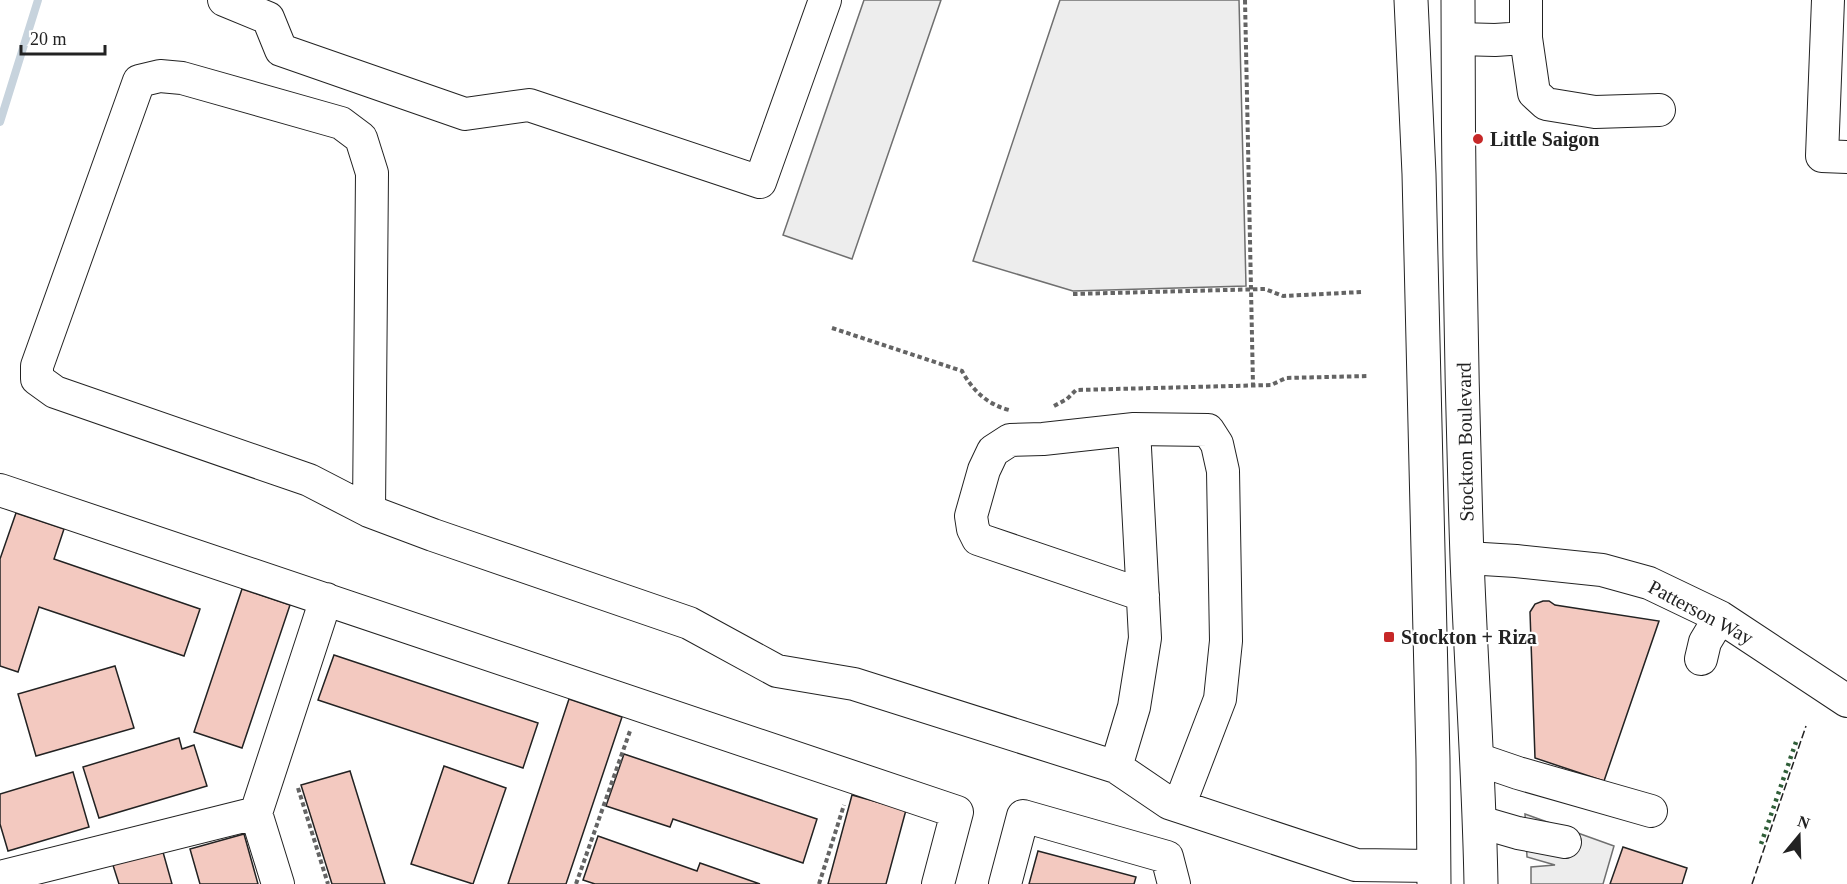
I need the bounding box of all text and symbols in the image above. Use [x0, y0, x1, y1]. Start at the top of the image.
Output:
scale bar [21, 18, 105, 56]
text: 20 m [30, 29, 67, 49]
place label: Little Saigon [1490, 128, 1599, 151]
marker: Little Saigon [1471, 132, 1485, 146]
street label: Stockton Boulevard [1453, 362, 1477, 522]
street label: Patterson Way [1644, 575, 1757, 650]
place label: Stockton + Riza [1401, 626, 1537, 648]
marker: Stockton + Riza [1382, 630, 1396, 644]
north arrow [1769, 806, 1829, 866]
text: N [1795, 812, 1812, 832]

